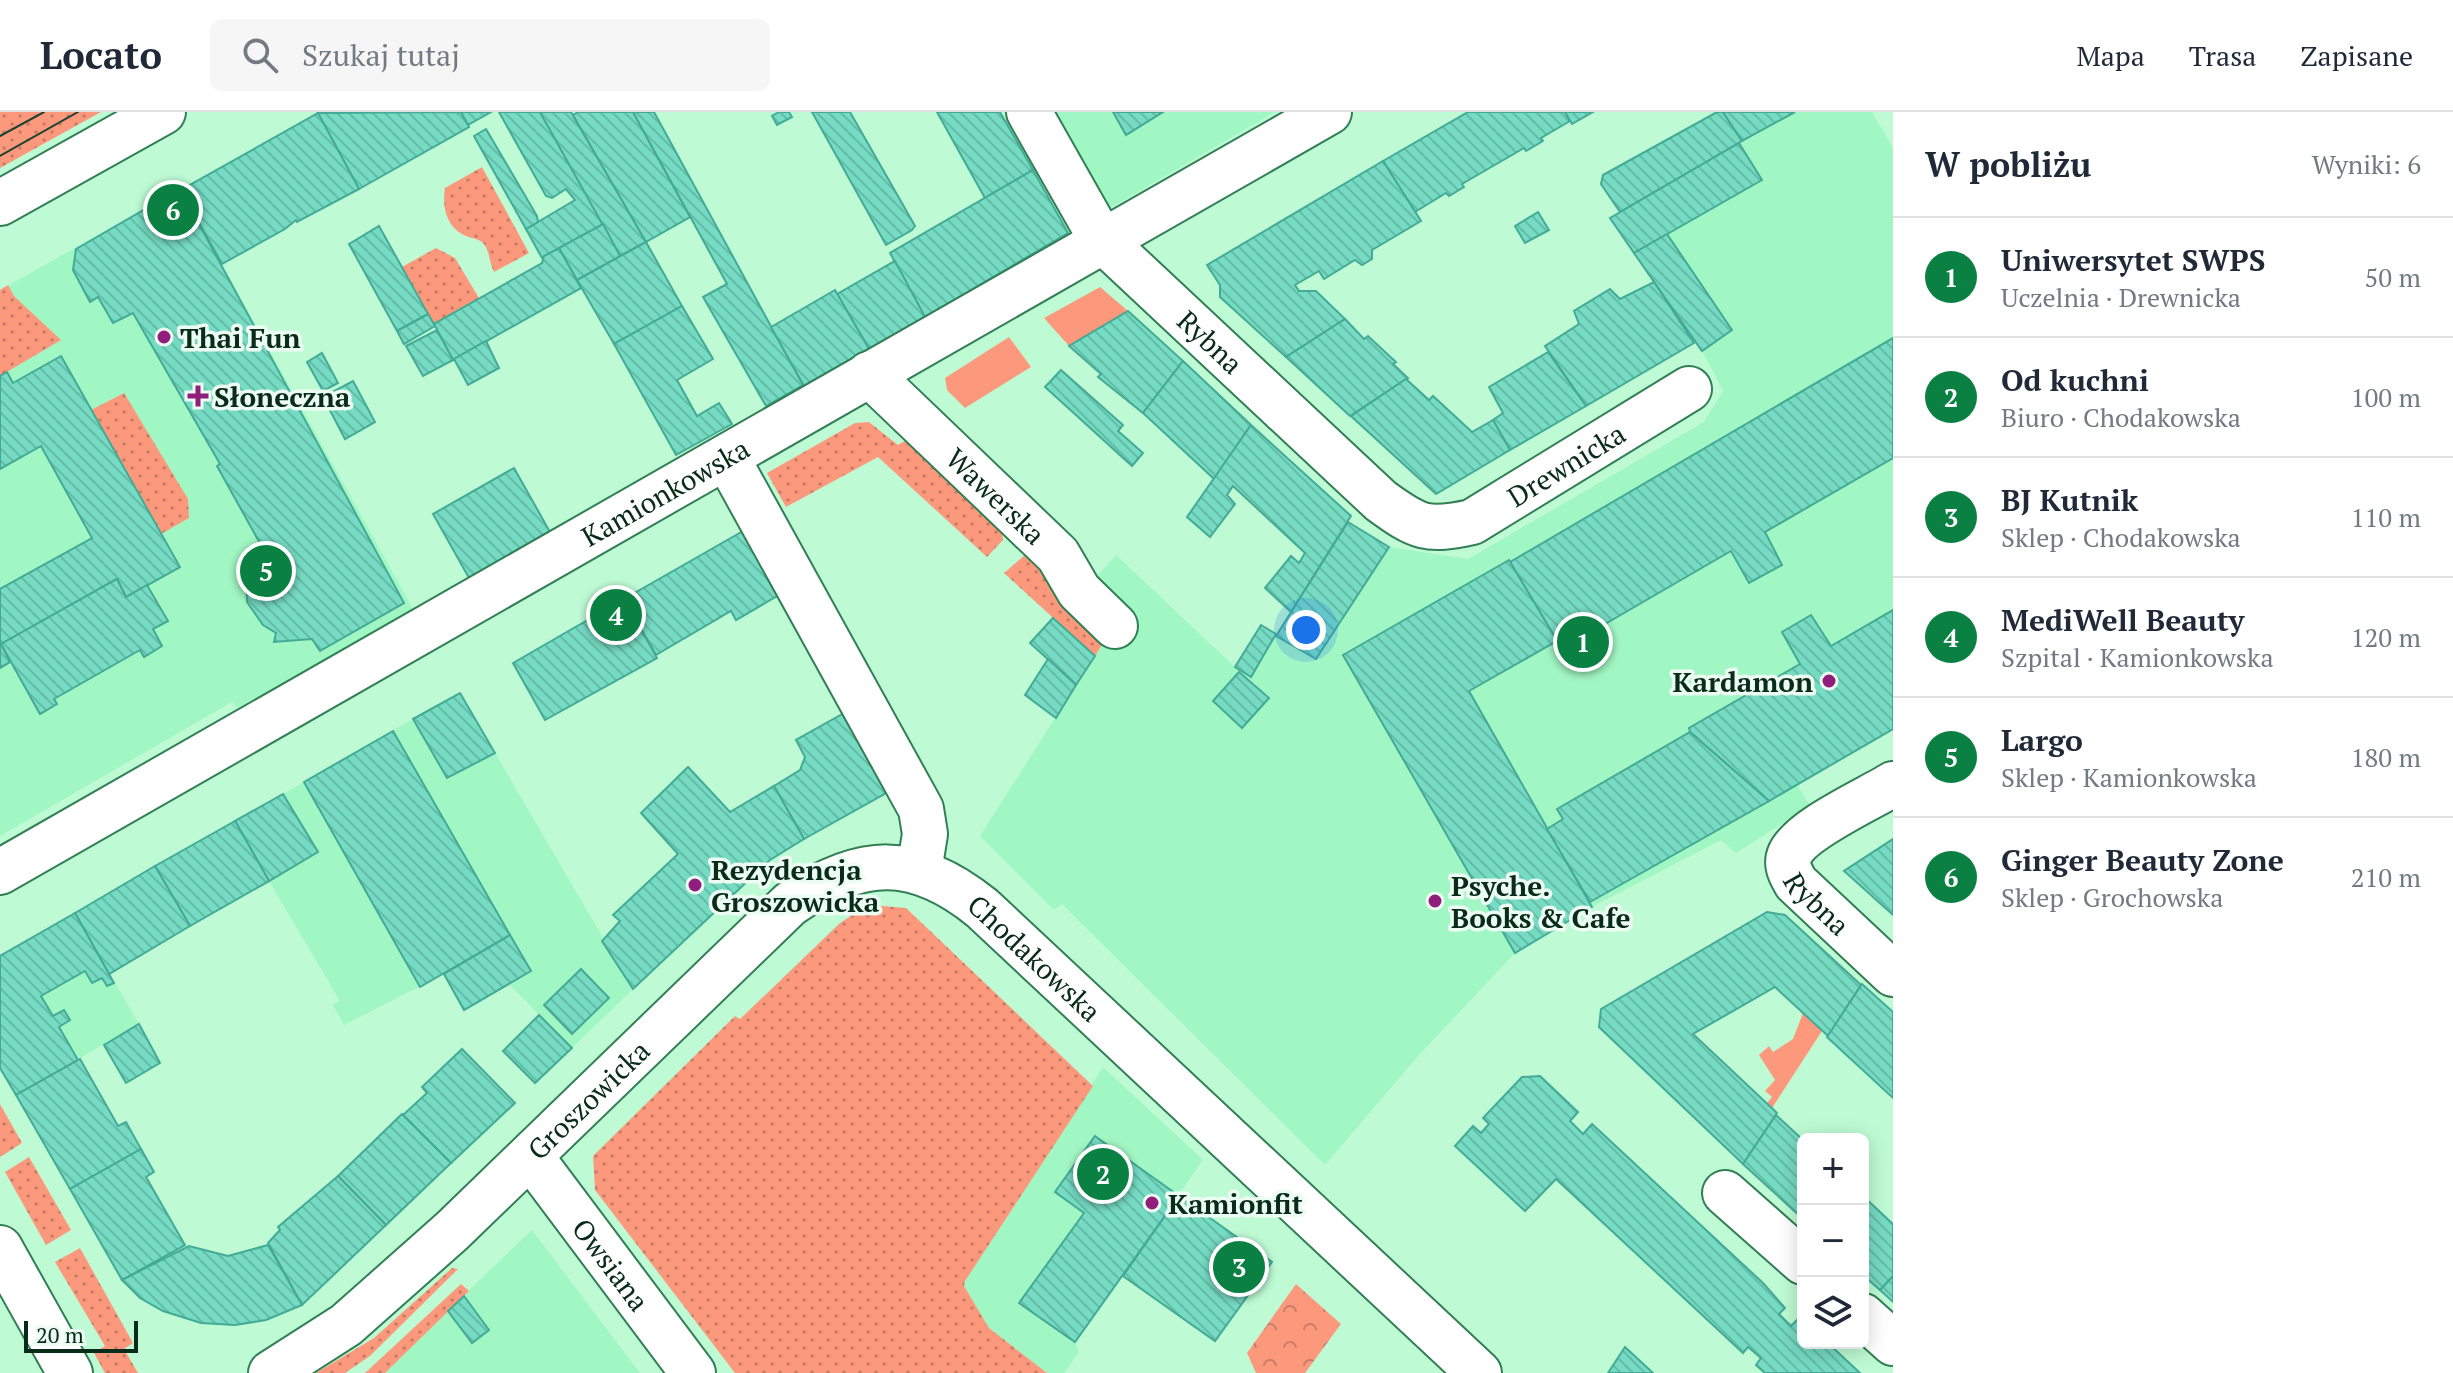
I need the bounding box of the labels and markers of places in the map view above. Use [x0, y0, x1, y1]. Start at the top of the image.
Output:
pin: 6 [147, 180, 199, 240]
place label: Thai Fun [180, 319, 301, 356]
marker: Thai Fun [155, 328, 173, 346]
place label: Słoneczna [214, 378, 351, 415]
marker: Słoneczna [189, 387, 207, 405]
pin: 5 [240, 541, 292, 601]
pin: 4 [590, 585, 642, 645]
pin: 1 [1557, 612, 1609, 672]
place label: Kardamon [1673, 663, 1813, 700]
marker: Kardamon [1820, 672, 1838, 690]
place label: Rezydencja Groszowicka [711, 851, 880, 920]
place label: Psyche. Books & Cafe [1451, 867, 1631, 936]
marker: Rezydencja Groszowicka [686, 876, 704, 894]
marker: Psyche. Books & Cafe [1426, 892, 1444, 910]
pin: 2 [1077, 1144, 1129, 1204]
place label: Kamionfit [1168, 1185, 1303, 1222]
marker: Kamionfit [1143, 1194, 1161, 1212]
pin: 3 [1213, 1237, 1265, 1297]

